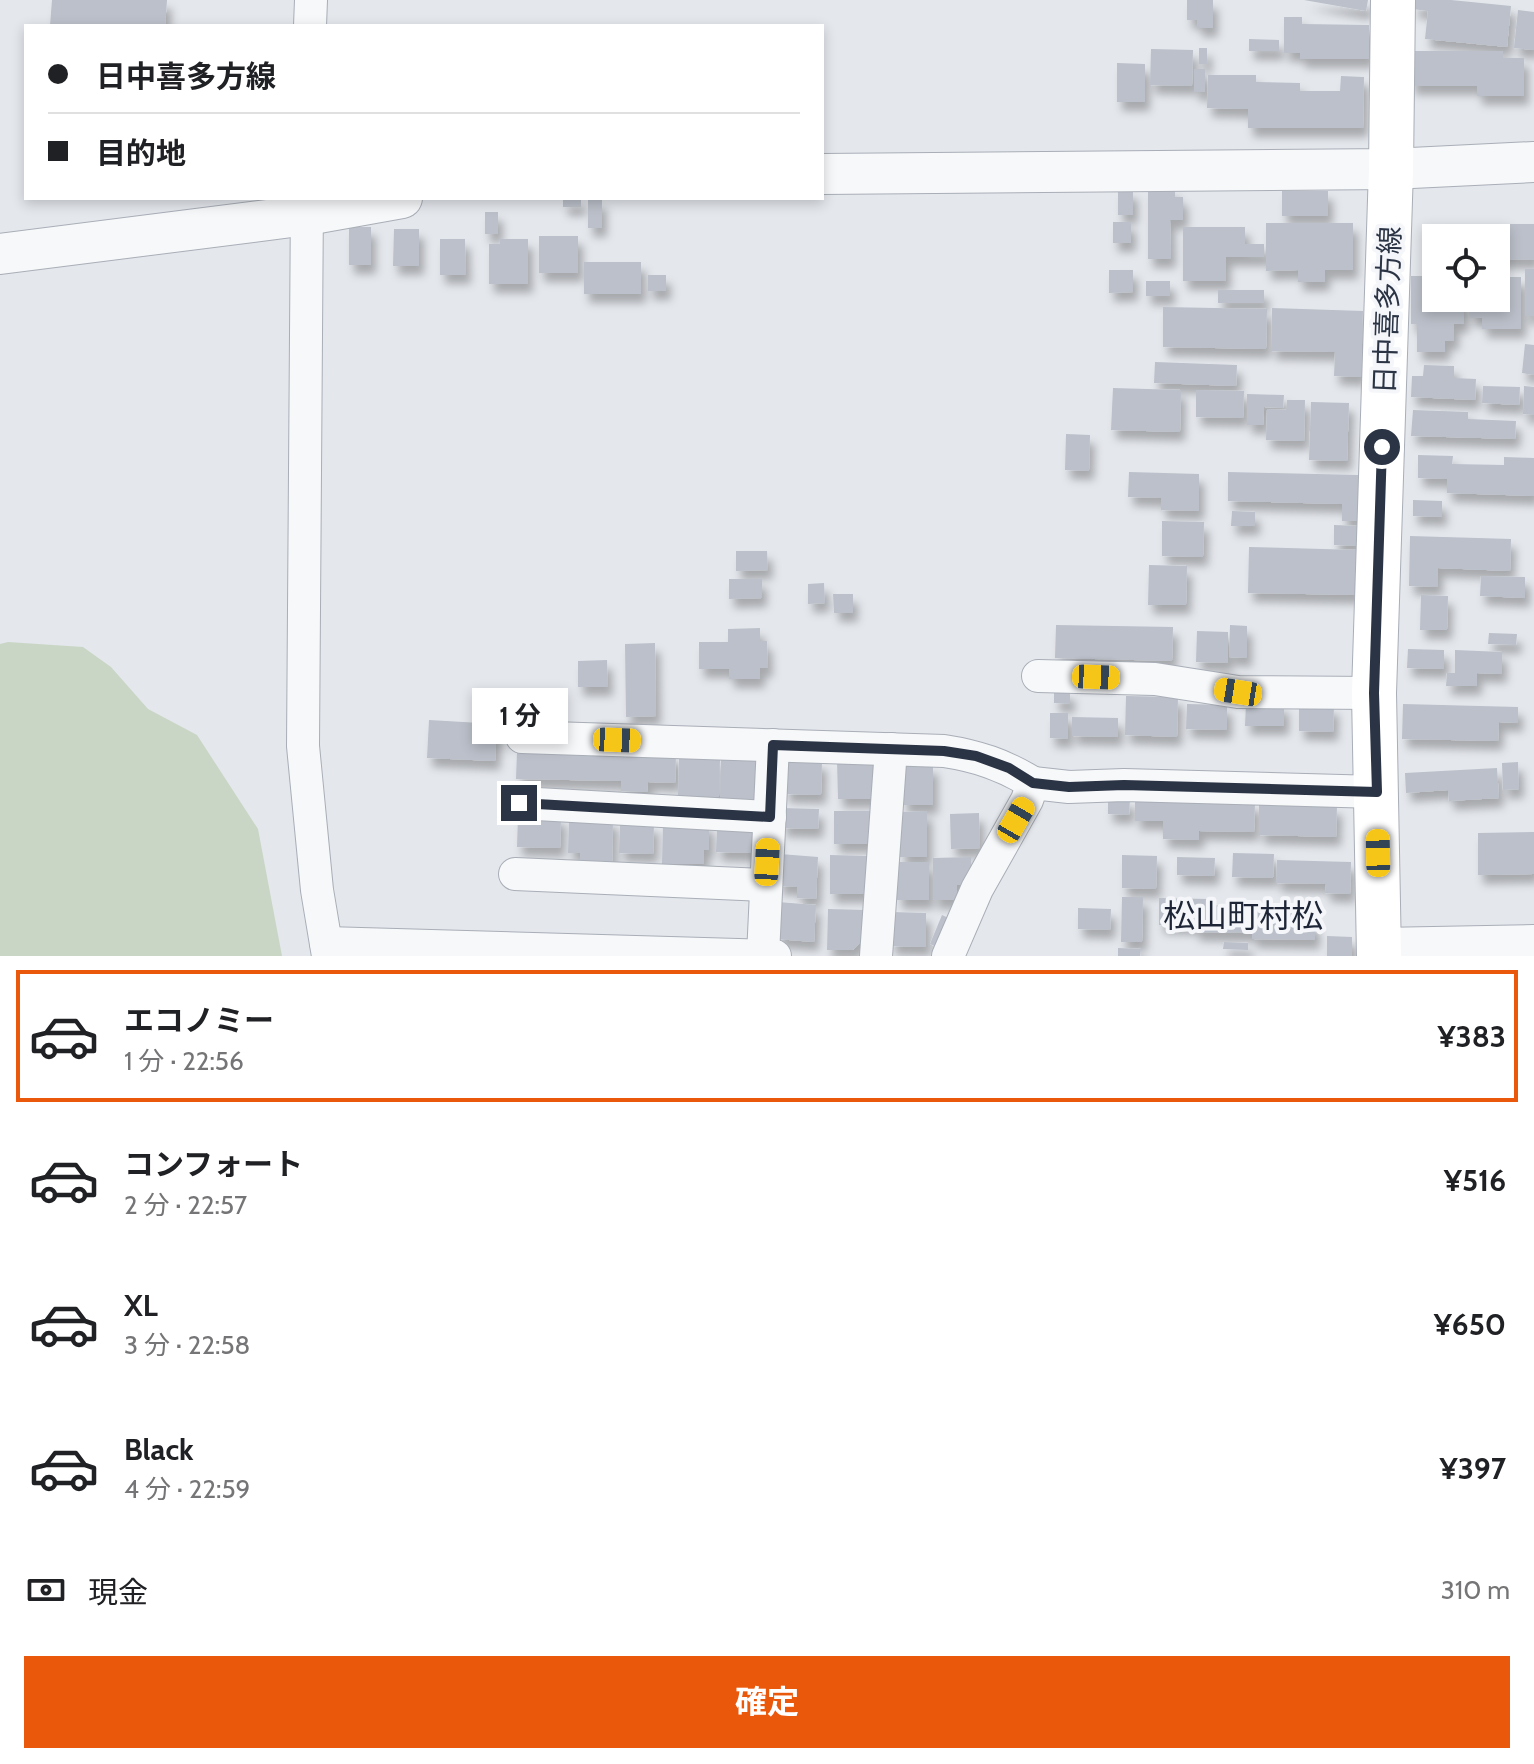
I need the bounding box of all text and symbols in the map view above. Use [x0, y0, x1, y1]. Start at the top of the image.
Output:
text: 日中喜多方線 [96, 58, 276, 95]
text: 目的地 [96, 135, 186, 172]
map controls [1422, 224, 1510, 312]
button: locate [1422, 224, 1510, 312]
street label: 日中喜多方線 [1367, 225, 1407, 395]
route start [1364, 429, 1400, 465]
car [1072, 664, 1120, 690]
car [1212, 676, 1264, 708]
callout: 1 分 [471, 687, 567, 743]
text: 1 分 [499, 700, 541, 732]
car [593, 727, 641, 753]
route end [501, 785, 537, 821]
car [994, 793, 1038, 847]
car [1366, 829, 1390, 877]
car [754, 837, 780, 887]
district label: 松山町村松 [1163, 896, 1323, 935]
icon: car [28, 1000, 100, 1072]
text: エコノミー [124, 1002, 274, 1039]
text: ¥383 [1437, 1018, 1506, 1055]
text: 1 分 · 22:56 [124, 1045, 244, 1077]
icon: car [28, 1144, 100, 1216]
text: コンフォート [124, 1146, 303, 1183]
text: ¥516 [1444, 1162, 1506, 1199]
text: 2 分 · 22:57 [124, 1189, 247, 1221]
text: XL [124, 1287, 158, 1324]
icon: car [28, 1288, 100, 1360]
text: ¥650 [1434, 1306, 1506, 1343]
text: 3 分 · 22:58 [124, 1329, 250, 1361]
text: Black [124, 1431, 194, 1468]
icon: car [28, 1432, 100, 1504]
text: ¥397 [1440, 1450, 1506, 1487]
text: 4 分 · 22:59 [124, 1473, 250, 1505]
icon: cash [24, 1568, 68, 1612]
text: 現金 [88, 1574, 148, 1611]
text: 310 m [1441, 1574, 1510, 1606]
button: 確定 [24, 1656, 1510, 1748]

